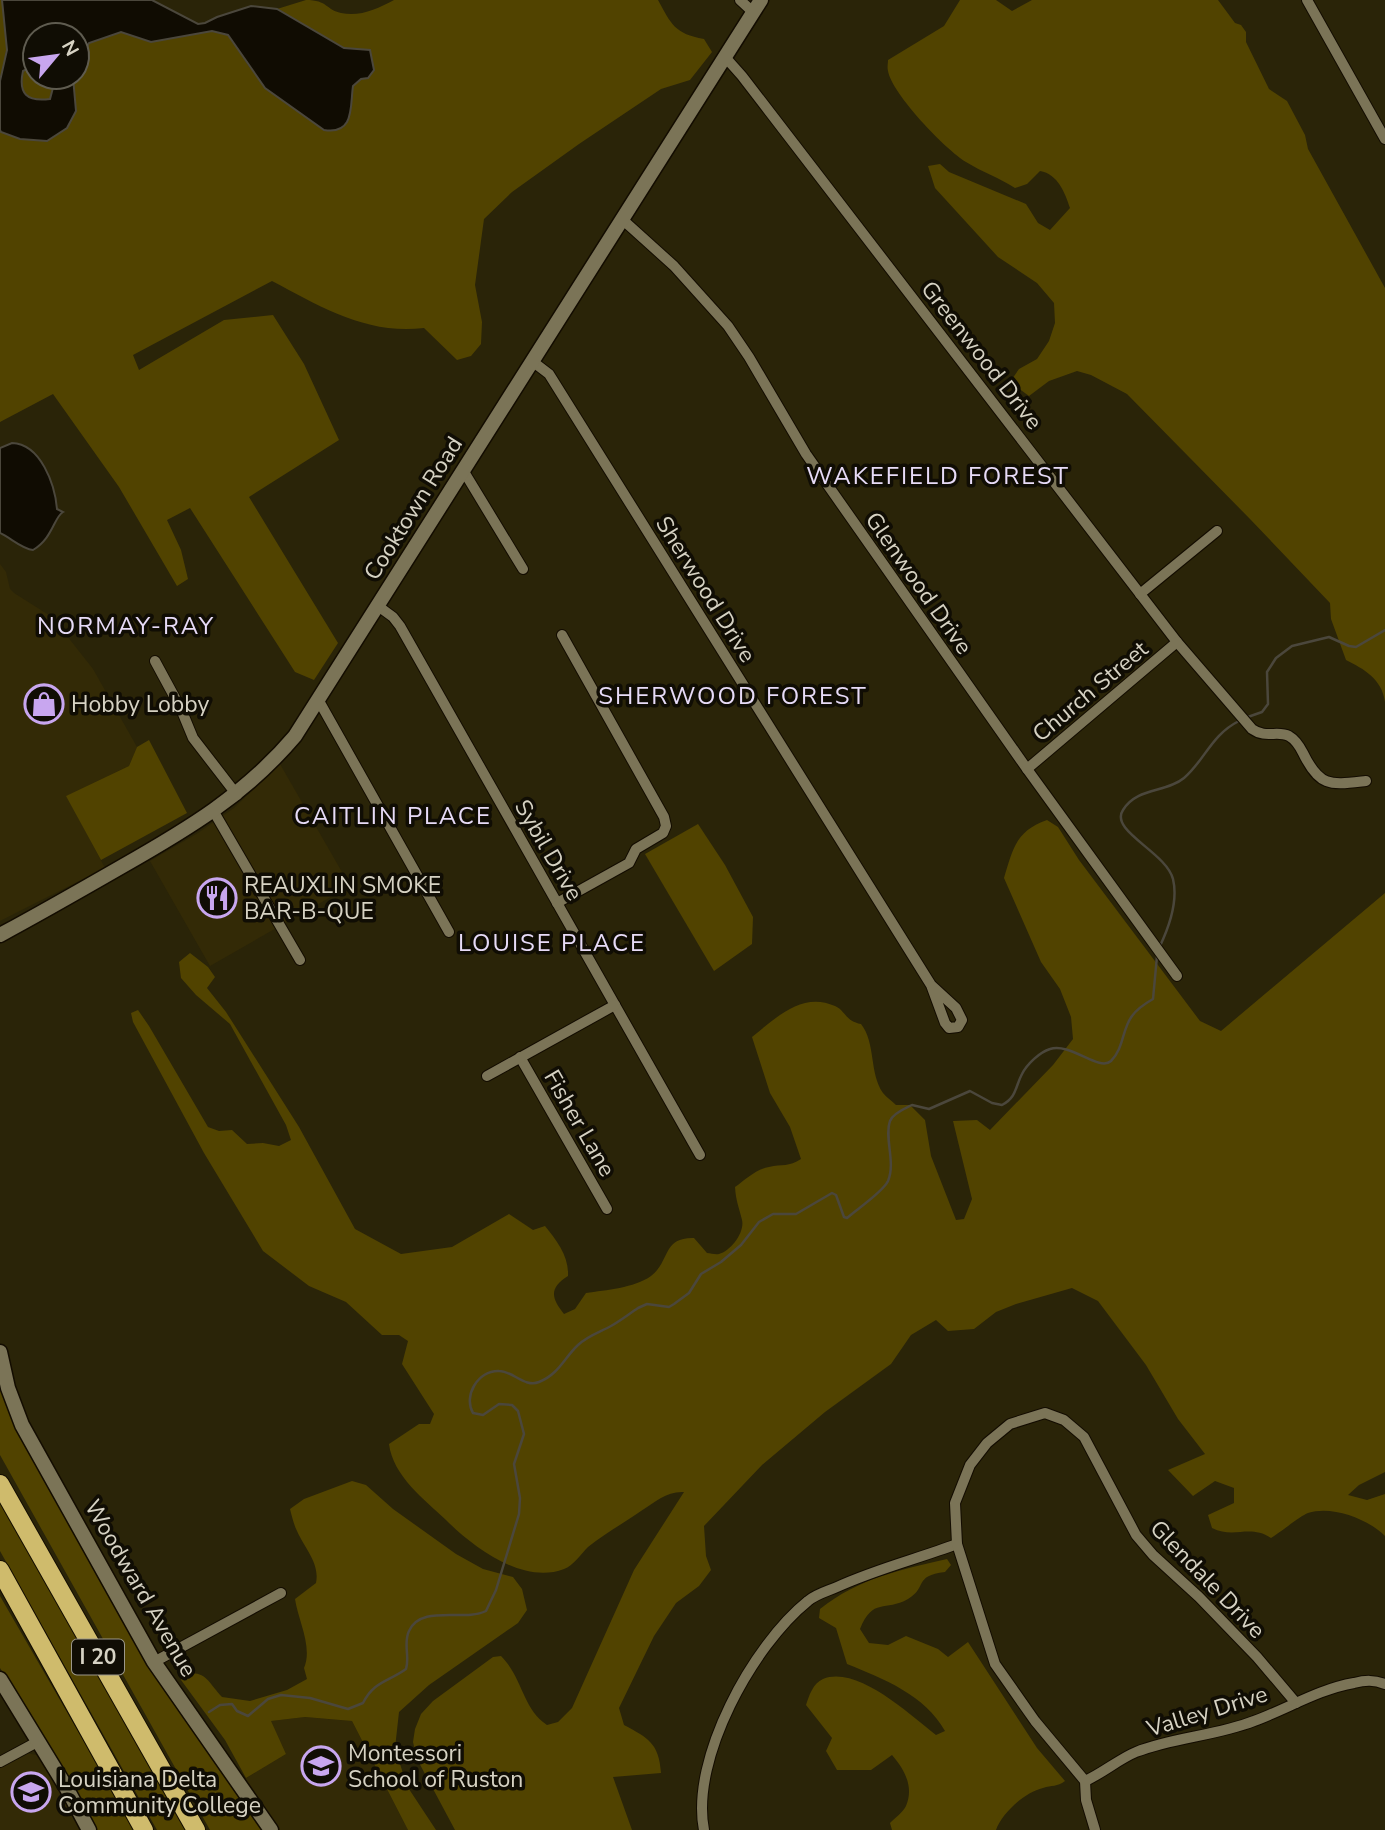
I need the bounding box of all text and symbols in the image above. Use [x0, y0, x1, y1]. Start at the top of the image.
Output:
north arrow [21, 21, 91, 91]
text: N [55, 36, 85, 61]
street label: Greenwood Drive [914, 275, 1049, 436]
street label: Cooktown Road [357, 431, 470, 586]
district label: WAKEFIELD FOREST [806, 460, 1070, 492]
street label: Glenwood Drive [858, 506, 979, 661]
street label: Sherwood Drive [648, 510, 763, 668]
district label: NORMAY-RAY [37, 610, 215, 642]
street label: Church Street [1026, 633, 1155, 749]
district label: SHERWOOD FOREST [598, 680, 868, 712]
shop icon: Hobby Lobby [23, 683, 65, 725]
place label: Hobby Lobby [71, 689, 209, 720]
street label: Sybil Drive [507, 794, 590, 906]
district label: CAITLIN PLACE [294, 800, 492, 832]
place label: REAUXLIN SMOKE BAR-B-QUE [244, 870, 441, 927]
restaurant icon: REAUXLIN SMOKE BAR-B-QUE [196, 877, 238, 919]
district label: LOUISE PLACE [458, 927, 646, 959]
street label: Fisher Lane [537, 1064, 623, 1182]
street label: Woodward Avenue [77, 1494, 204, 1683]
street label: Glendale Drive [1143, 1513, 1272, 1645]
road number: I 20 [72, 1640, 124, 1674]
street label: Valley Drive [1142, 1678, 1271, 1745]
place label: Montessori School of Ruston [348, 1738, 523, 1795]
school or university icon: Montessori School of Ruston [300, 1745, 342, 1787]
place label: Louisiana Delta Community College [58, 1764, 261, 1821]
school or university icon: Louisiana Delta Community College [10, 1771, 52, 1813]

